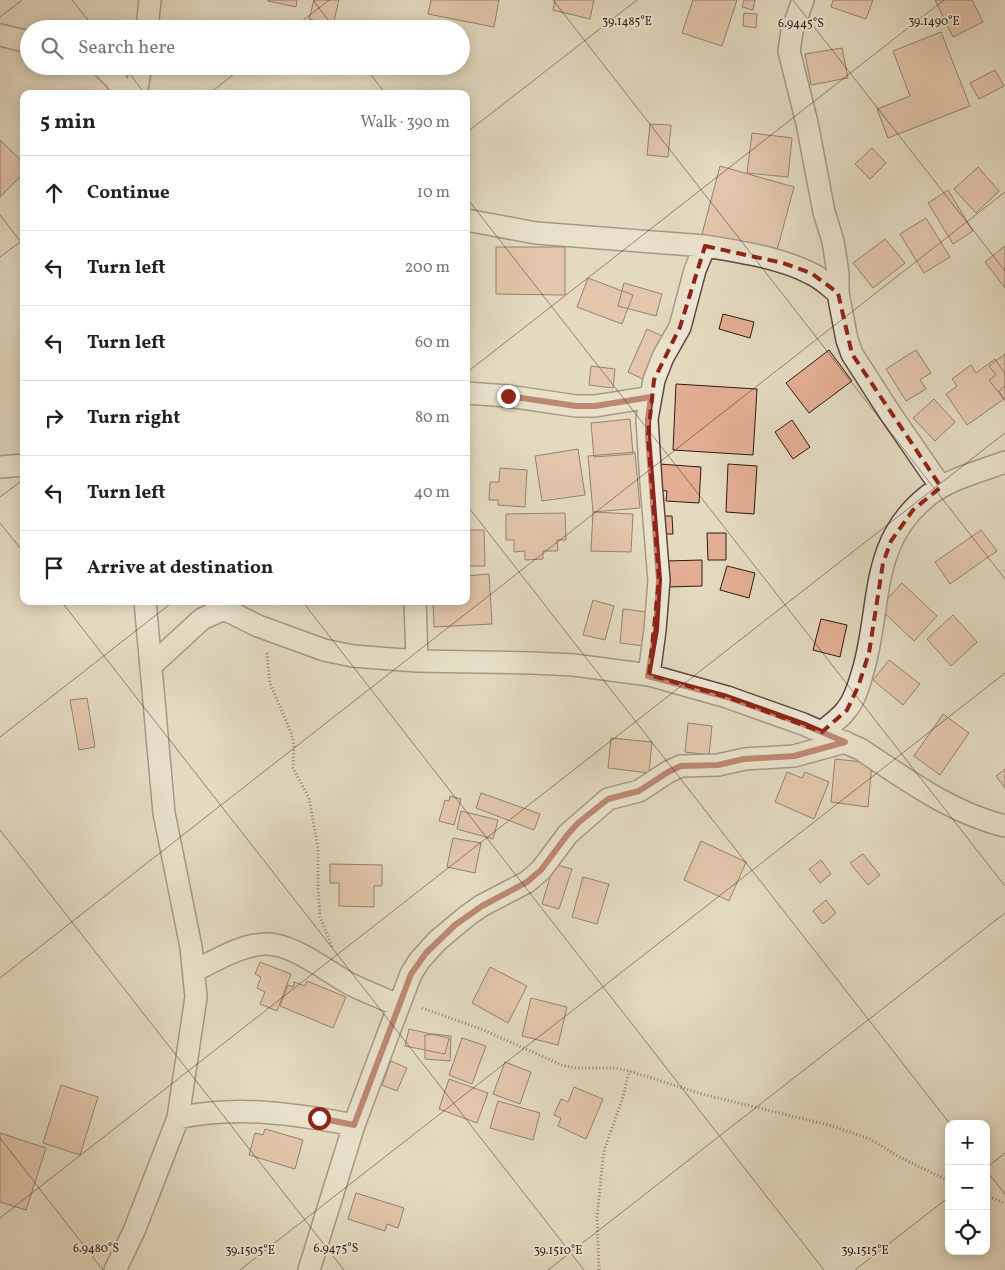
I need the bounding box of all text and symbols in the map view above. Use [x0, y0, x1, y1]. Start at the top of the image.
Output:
text: 39.1485°E [602, 14, 652, 30]
text: 39.1490°E [908, 14, 960, 30]
text: 6.9445°S [778, 16, 824, 32]
search box [20, 20, 470, 75]
icon: search [38, 34, 66, 62]
text: Search here [78, 35, 175, 61]
text: 5 min [40, 108, 96, 137]
text: Walk · 390 m [361, 112, 450, 134]
icon: ahead [40, 179, 68, 207]
text: Continue [87, 180, 170, 206]
text: 10 m [417, 182, 450, 204]
icon: left [40, 254, 68, 282]
text: Turn left [87, 255, 166, 281]
text: 200 m [405, 257, 450, 279]
icon: left [40, 329, 68, 357]
text: Turn left [87, 330, 166, 356]
text: 60 m [415, 332, 450, 354]
route end [497, 385, 520, 408]
icon: right [40, 404, 68, 432]
text: Turn right [87, 405, 180, 431]
text: 80 m [415, 407, 450, 429]
icon: left [40, 479, 68, 507]
text: Turn left [87, 480, 166, 506]
text: 40 m [414, 482, 450, 504]
icon: arrive [40, 554, 68, 582]
text: Arrive at destination [87, 555, 273, 581]
route start [308, 1107, 331, 1130]
map controls [945, 1120, 990, 1255]
button: + [945, 1120, 990, 1165]
button: − [945, 1165, 990, 1210]
button: locate [945, 1210, 990, 1255]
text: 6.9480°S [73, 1241, 119, 1257]
text: 6.9475°S [314, 1241, 358, 1257]
text: 39.1505°E [225, 1243, 275, 1259]
text: 39.1510°E [534, 1243, 582, 1259]
text: 39.1515°E [841, 1243, 889, 1259]

